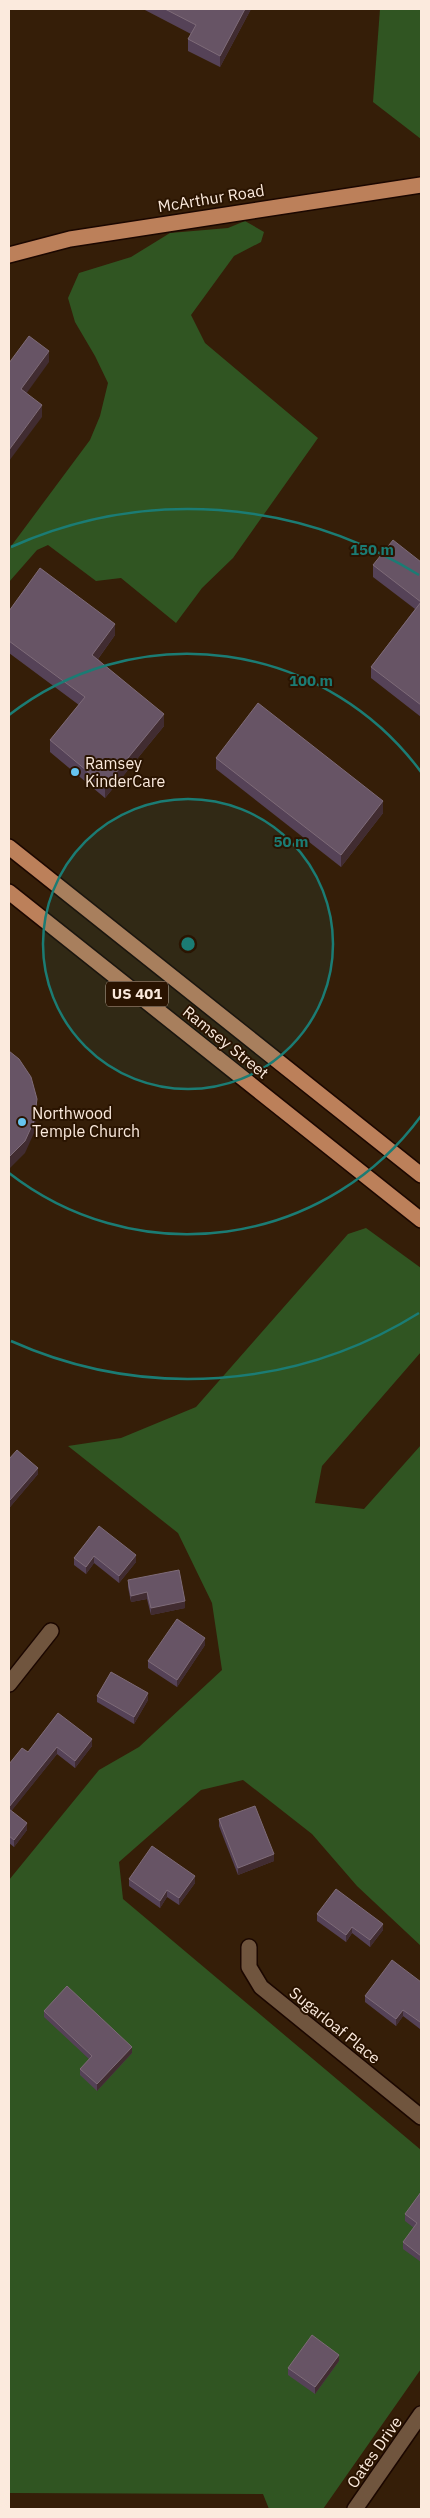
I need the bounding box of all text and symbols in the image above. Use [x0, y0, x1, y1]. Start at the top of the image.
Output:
street label: McArthur Road [156, 180, 266, 216]
text: 150 m [350, 540, 394, 559]
text: 100 m [289, 671, 333, 690]
place label: Ramsey KinderCare [85, 753, 166, 791]
marker: Ramsey KinderCare [69, 766, 81, 778]
text: 50 m [274, 832, 308, 851]
centre of rings [179, 935, 197, 953]
road number: US 401 [106, 982, 168, 1006]
street label: Ramsey Street [179, 1001, 273, 1083]
place label: Northwood Temple Church [32, 1103, 140, 1141]
marker: Northwood Temple Church [16, 1116, 28, 1128]
street label: Sugarloaf Place [285, 1982, 385, 2068]
street label: Oates Drive [342, 2412, 406, 2492]

